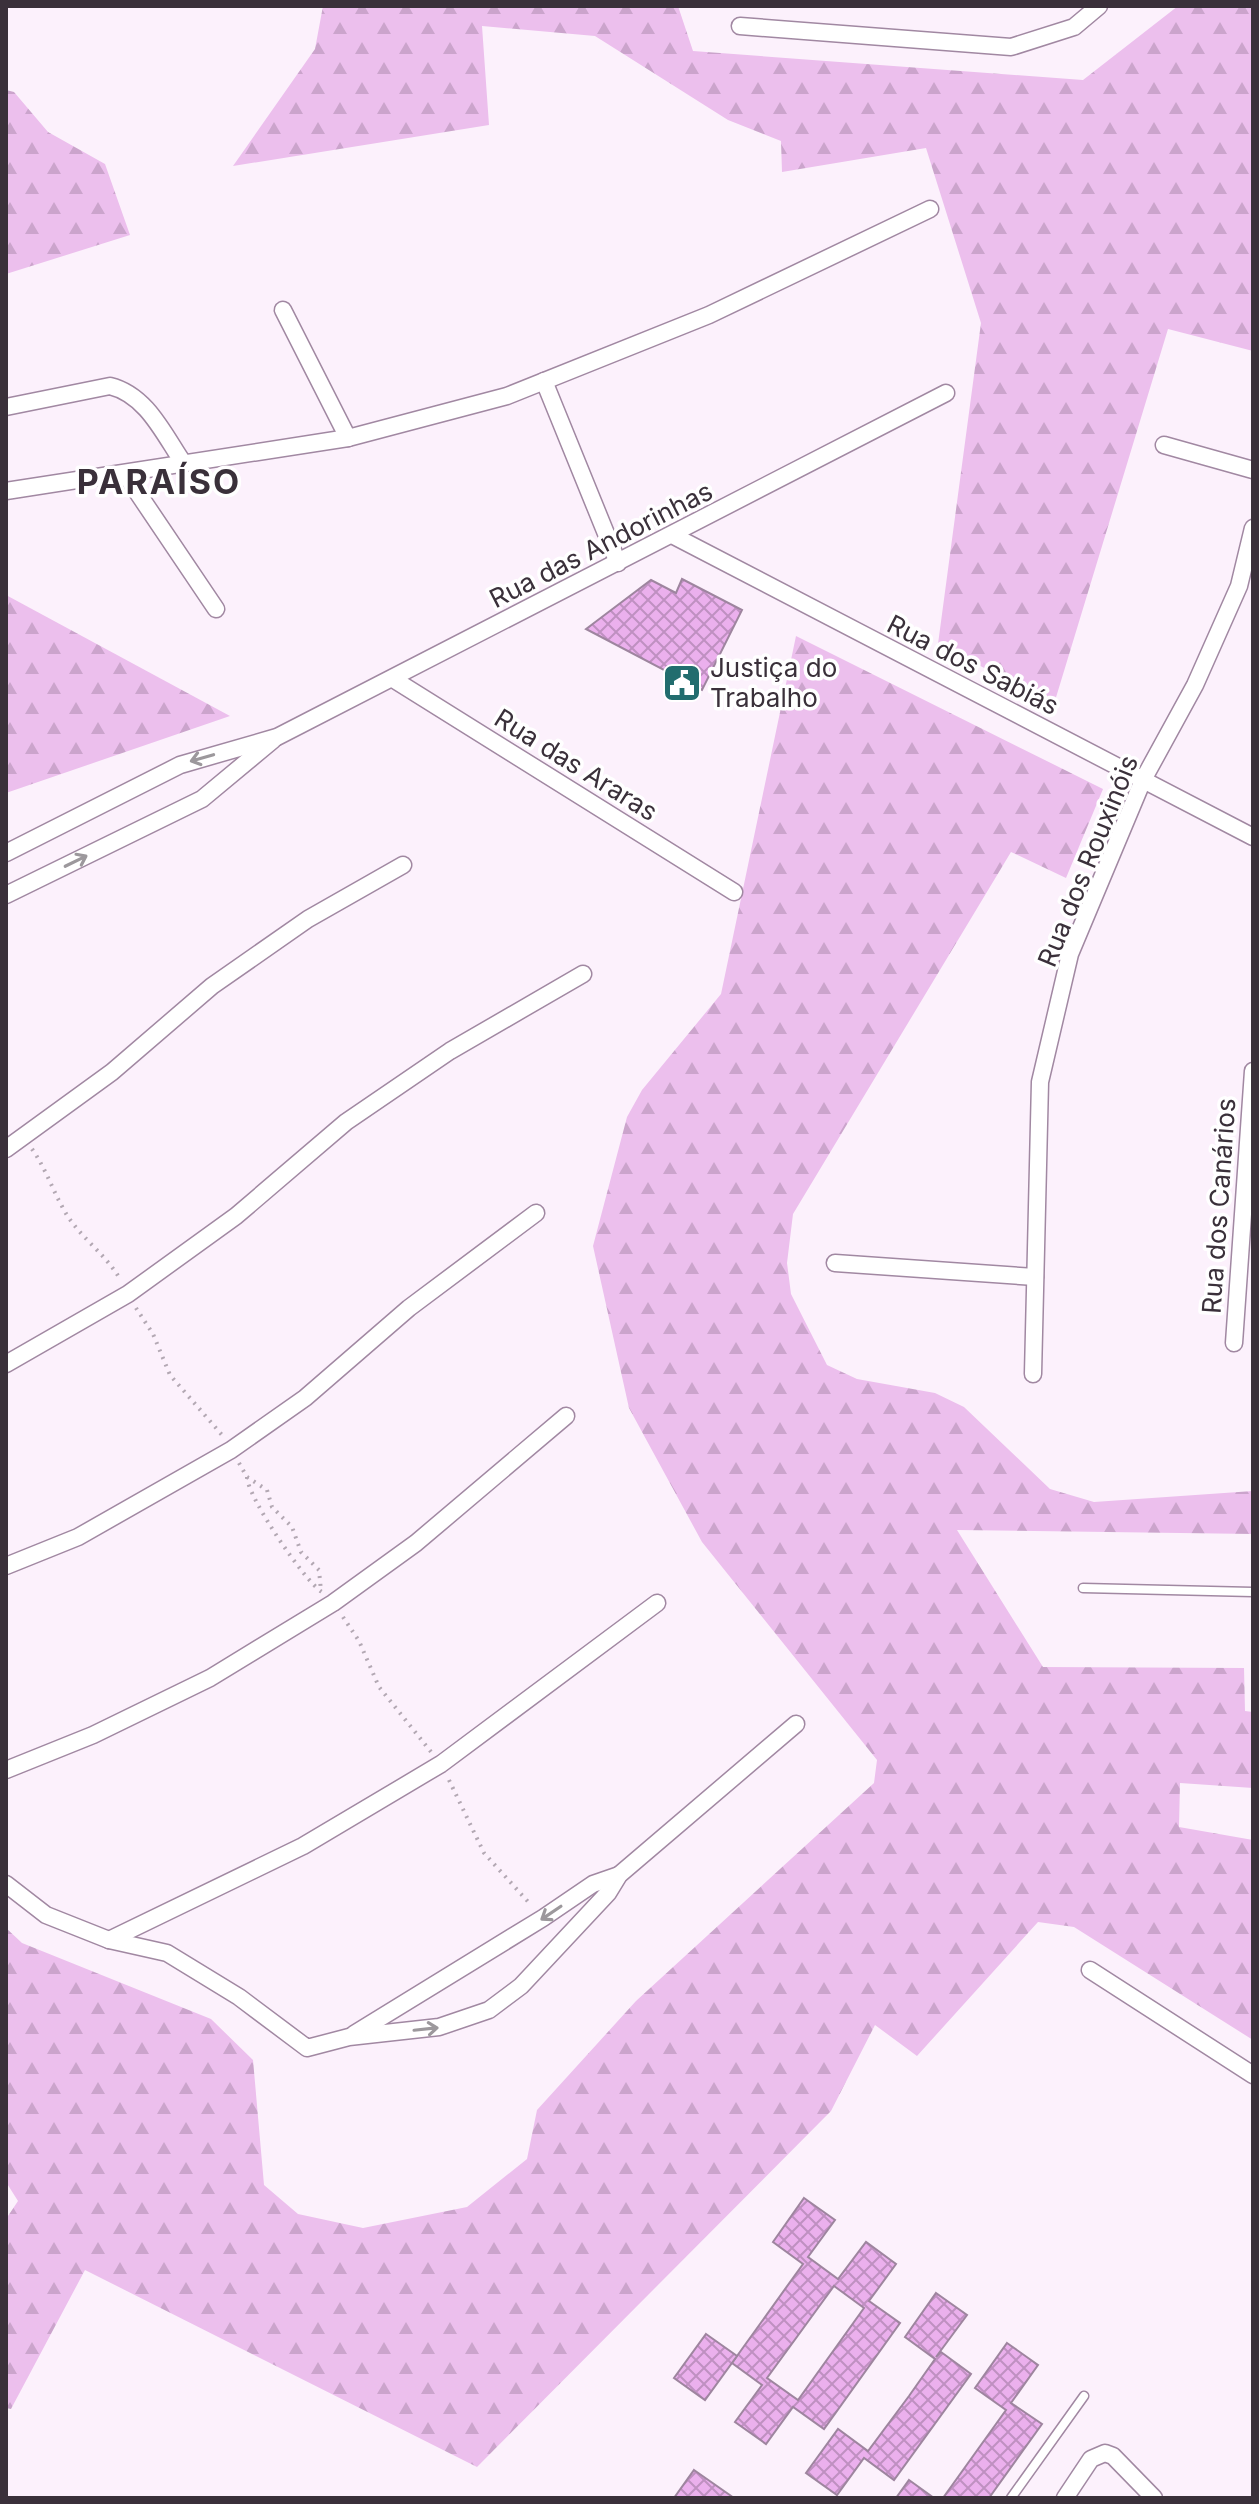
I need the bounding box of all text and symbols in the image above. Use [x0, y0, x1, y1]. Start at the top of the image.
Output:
district label: PARAÍSO [77, 461, 241, 502]
street label: Rua das Andorinhas [484, 475, 717, 614]
street label: Rua dos Sabiás [882, 608, 1064, 721]
place label: Justiça do Trabalho [710, 652, 837, 713]
public building icon: Justiça do Trabalho [661, 662, 703, 704]
street label: Rua das Araras [489, 702, 663, 827]
street label: Rua dos Rouxinóis [1031, 751, 1144, 971]
one-way arrow [190, 752, 215, 766]
one-way arrow [64, 853, 88, 868]
street label: Rua dos Canários [1196, 1097, 1241, 1315]
one-way arrow [541, 1905, 563, 1921]
one-way arrow [412, 2021, 439, 2036]

